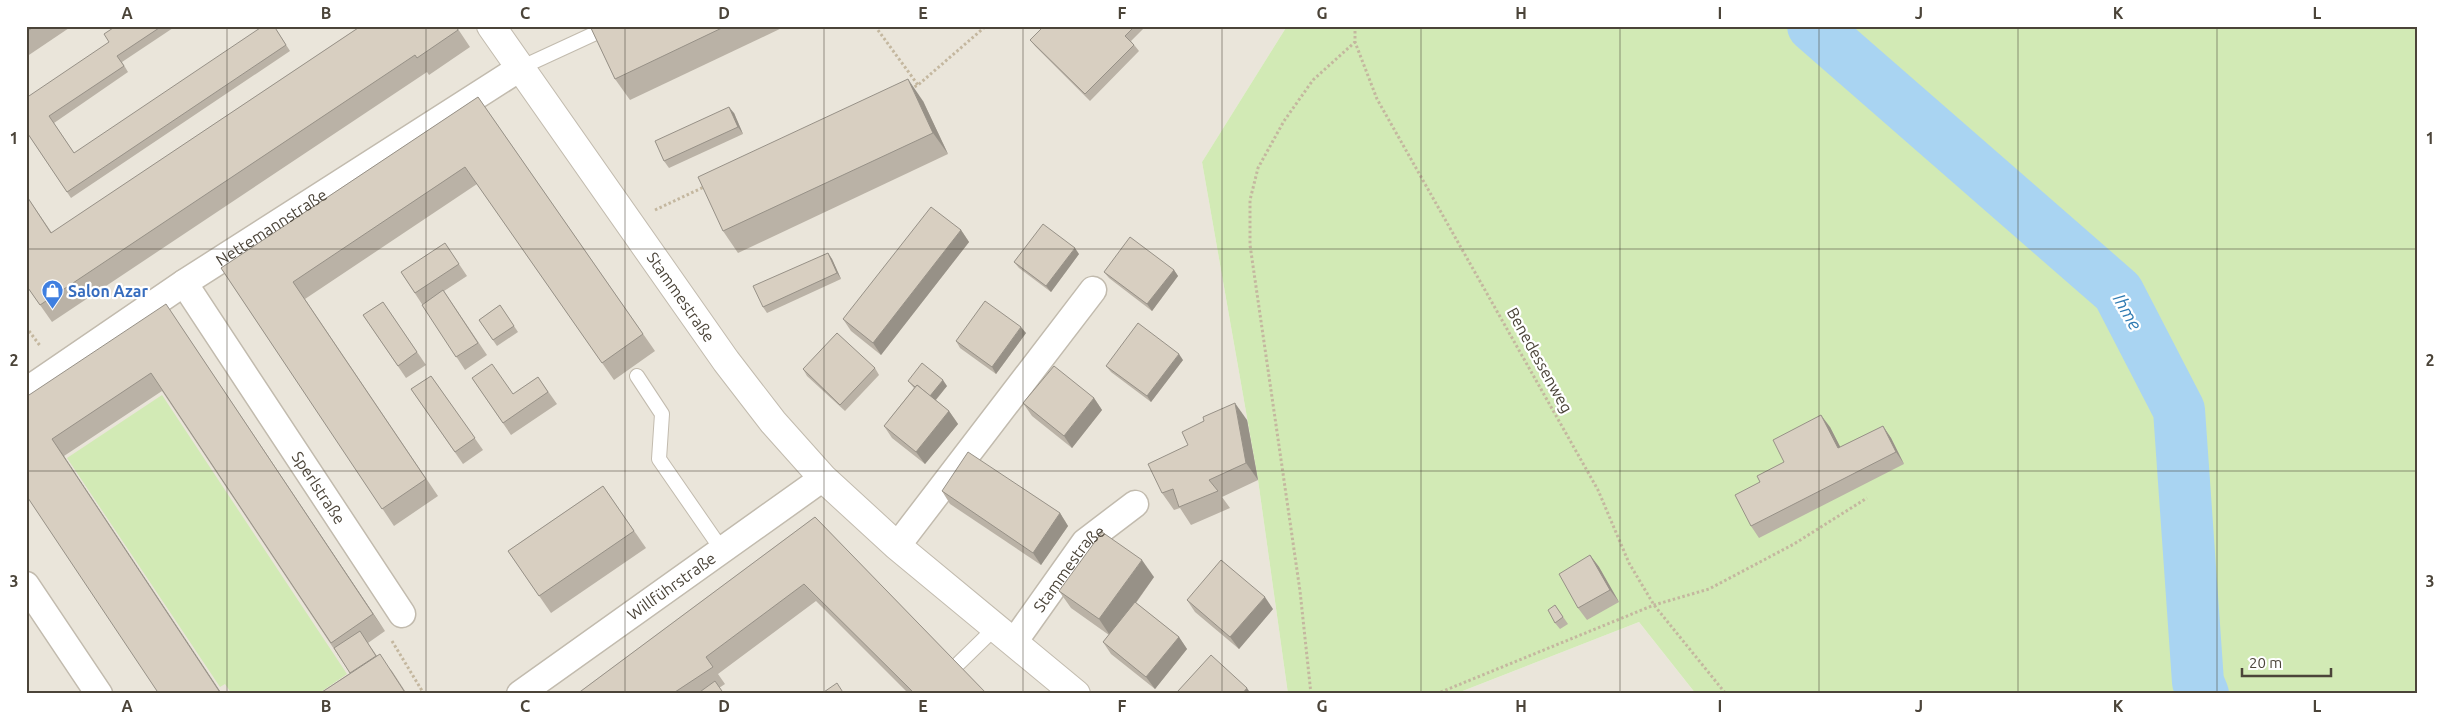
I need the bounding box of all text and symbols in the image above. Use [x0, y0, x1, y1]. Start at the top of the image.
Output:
text: A [121, 4, 133, 22]
text: B [321, 4, 331, 22]
text: C [520, 4, 530, 22]
text: D [718, 4, 730, 22]
text: E [918, 4, 928, 22]
text: F [1118, 4, 1127, 22]
text: G [1316, 4, 1328, 22]
text: H [1515, 4, 1527, 22]
text: I [1718, 4, 1722, 22]
text: J [1915, 4, 1923, 22]
text: K [2113, 4, 2124, 22]
text: L [2313, 4, 2322, 22]
text: 1 [9, 129, 19, 147]
text: 1 [2425, 129, 2435, 147]
street label: Nettemannstraße [212, 185, 330, 269]
street label: Stammestraße [643, 249, 719, 345]
shop icon: Salon Azar [40, 279, 64, 310]
place label: Salon Azar [68, 282, 148, 300]
water label: Ihme [2110, 290, 2146, 333]
street label: Benedessenweg [1504, 304, 1576, 416]
text: 2 [9, 351, 19, 369]
text: 2 [2425, 351, 2435, 369]
street label: Sperlstraße [288, 448, 349, 527]
street label: Stammestraße [1029, 521, 1108, 615]
street label: Willführstraße [624, 549, 719, 624]
text: 3 [9, 572, 19, 590]
text: 3 [2425, 572, 2435, 590]
scale bar [2242, 645, 2330, 677]
text: 20 m [2249, 654, 2282, 671]
text: A [121, 697, 133, 715]
text: B [321, 697, 331, 715]
text: C [520, 697, 530, 715]
text: D [718, 697, 730, 715]
text: E [918, 697, 928, 715]
text: F [1118, 697, 1127, 715]
text: G [1316, 697, 1328, 715]
text: H [1515, 697, 1527, 715]
text: I [1718, 697, 1722, 715]
text: J [1915, 697, 1923, 715]
text: K [2113, 697, 2124, 715]
text: L [2313, 697, 2322, 715]

